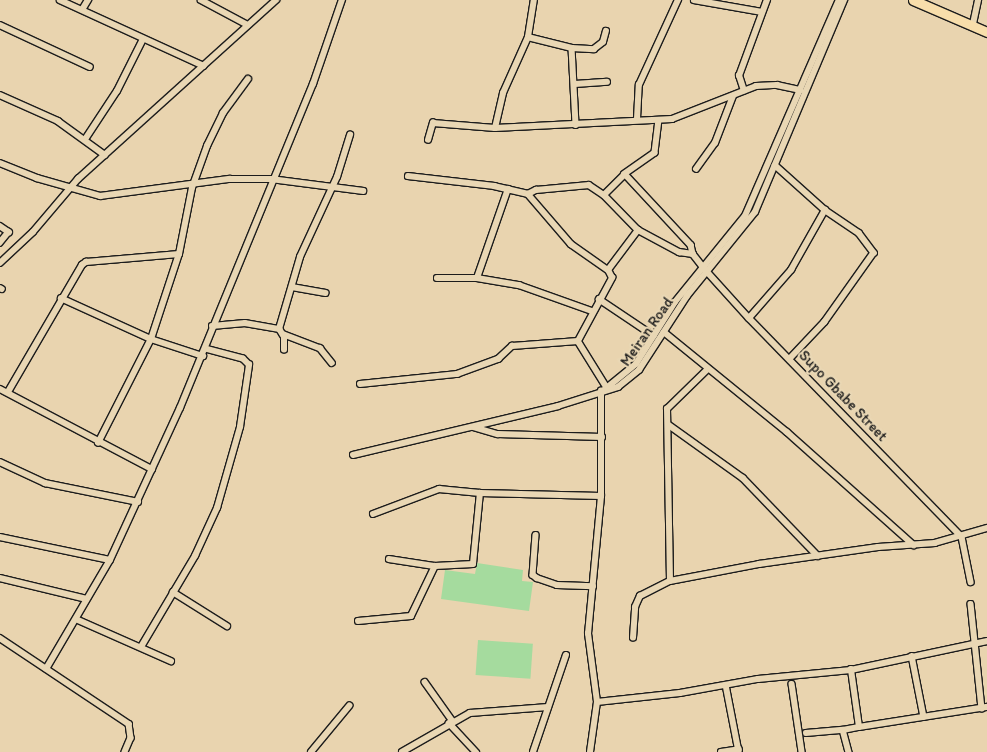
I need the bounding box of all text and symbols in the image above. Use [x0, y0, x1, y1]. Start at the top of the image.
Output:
street label: Meiran Road [617, 294, 677, 370]
street label: Supo Gbabe Street [795, 347, 891, 445]

